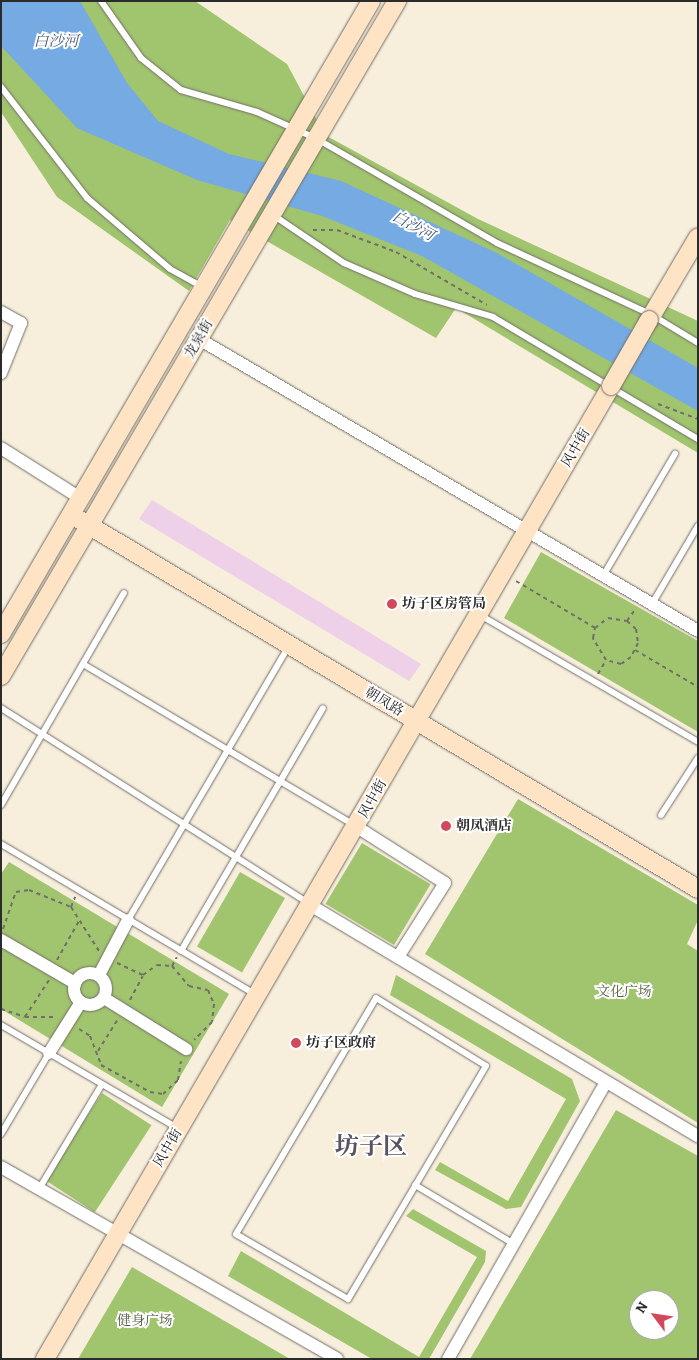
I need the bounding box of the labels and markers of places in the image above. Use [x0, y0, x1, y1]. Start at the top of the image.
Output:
place label: 坊子区房管局 [402, 596, 486, 612]
marker: 坊子区房管局 [386, 598, 398, 610]
place label: 朝凤酒店 [456, 818, 512, 834]
marker: 朝凤酒店 [440, 820, 452, 832]
place label: 坊子区政府 [306, 1035, 376, 1051]
marker: 坊子区政府 [290, 1037, 302, 1049]

